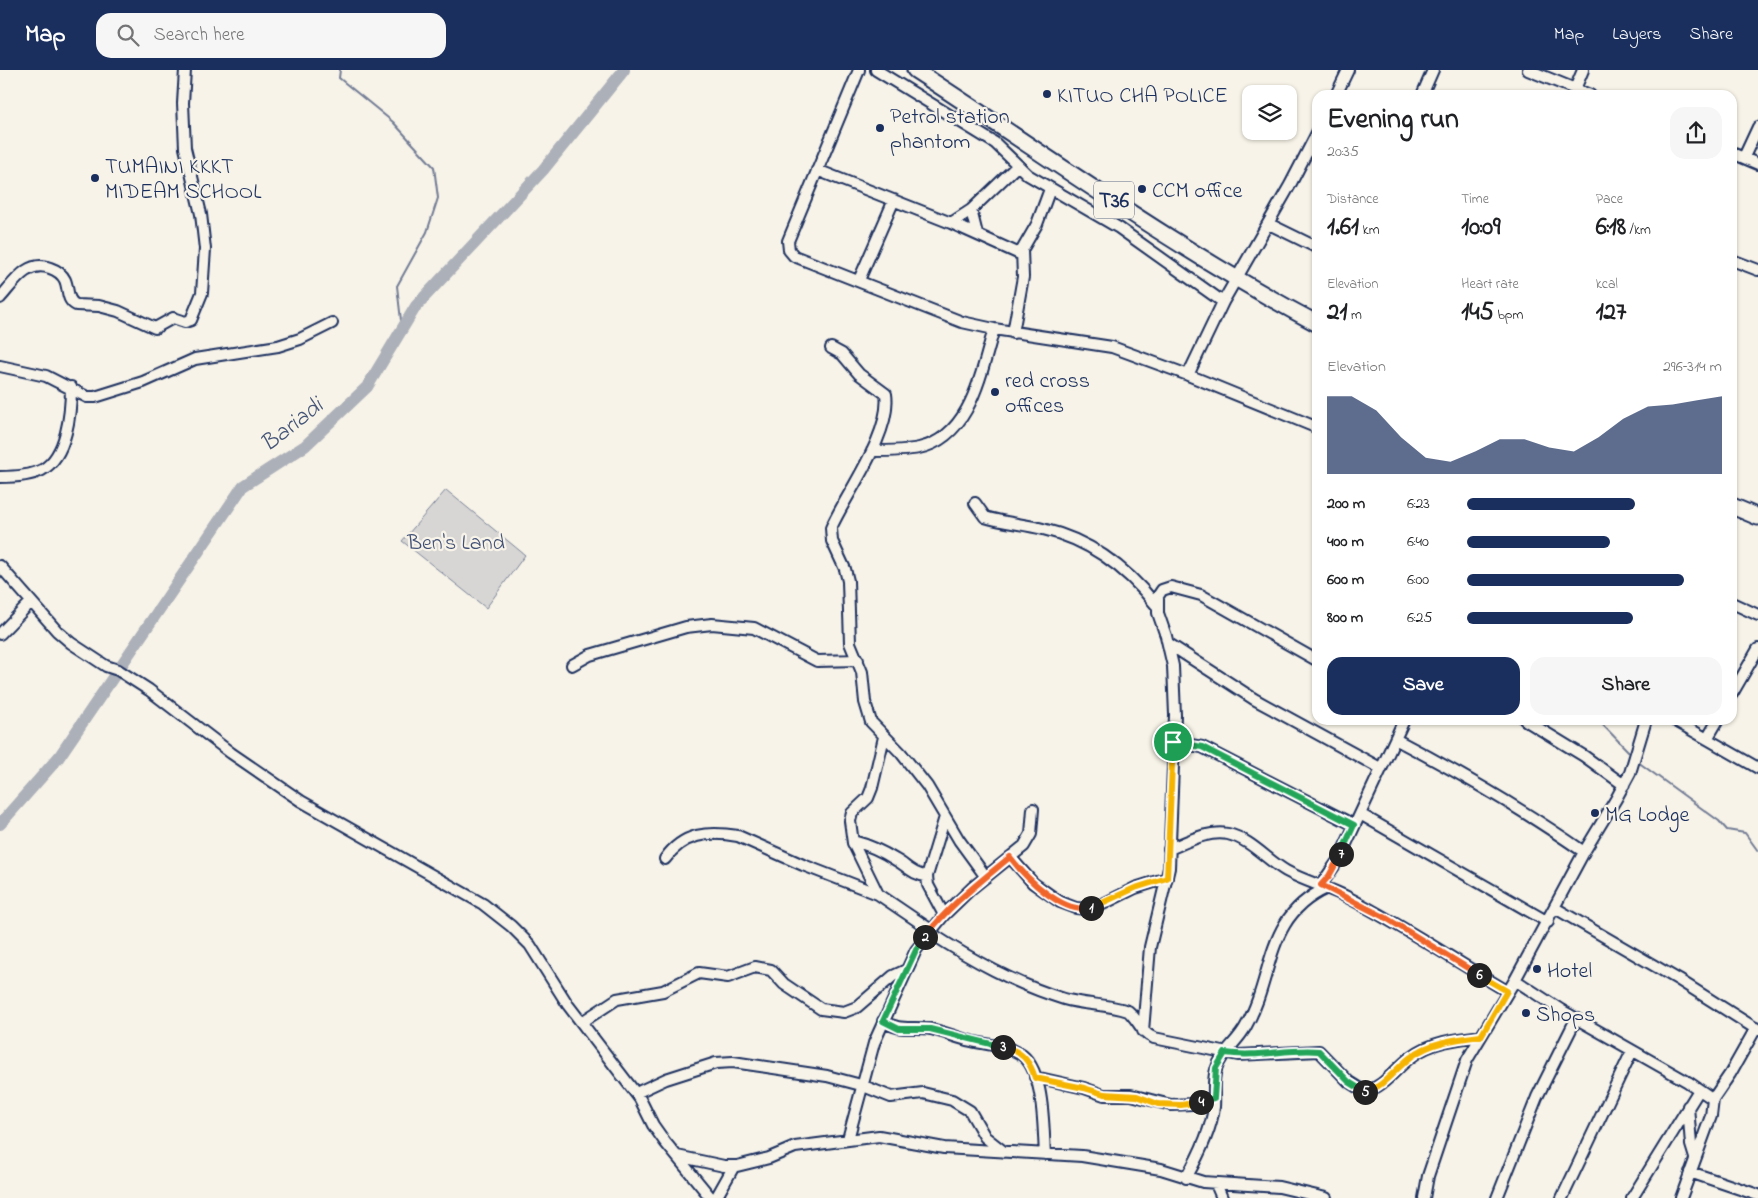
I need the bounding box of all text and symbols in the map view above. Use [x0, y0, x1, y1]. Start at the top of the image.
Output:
search box [96, 13, 446, 58]
text: Map [25, 18, 66, 53]
icon: search [114, 21, 142, 49]
text: Search here [154, 22, 245, 49]
text: Map [1554, 22, 1584, 48]
text: Layers [1612, 22, 1662, 48]
text: Share [1690, 22, 1733, 48]
place label: KITUO CHA POLICE [1057, 81, 1228, 113]
map controls [1242, 85, 1297, 140]
button: layers [1242, 85, 1297, 140]
marker: KITUO CHA POLICE [1041, 88, 1053, 100]
text: Evening run [1327, 100, 1459, 141]
place label: Petrol station phantom [890, 102, 1010, 159]
button: share [1670, 107, 1722, 159]
marker: Petrol station phantom [874, 122, 886, 134]
text: 20:35 [1327, 140, 1359, 164]
place label: TUMAINI KKKT MIDEAM SCHOOL [105, 152, 262, 209]
marker: TUMAINI KKKT MIDEAM SCHOOL [89, 172, 101, 184]
place label: CCM office [1152, 176, 1242, 208]
road number: T36 [1094, 182, 1134, 218]
marker: CCM office [1136, 183, 1148, 195]
text: Distance [1327, 189, 1379, 210]
text: Time [1461, 189, 1489, 210]
text: Pace [1596, 189, 1623, 210]
text: 1.61 [1327, 210, 1359, 246]
text: 10:09 [1461, 210, 1501, 246]
text: 6:18 [1596, 210, 1626, 246]
text: km [1359, 220, 1380, 241]
text: /km [1626, 220, 1651, 241]
text: Elevation [1327, 274, 1378, 295]
text: Heart rate [1461, 274, 1519, 295]
text: kcal [1596, 274, 1618, 295]
text: 21 [1327, 295, 1347, 331]
text: 145 [1461, 295, 1494, 331]
text: 127 [1596, 295, 1626, 331]
text: m [1347, 305, 1362, 326]
text: bpm [1494, 305, 1523, 326]
text: Elevation [1327, 355, 1386, 379]
text: 296–314 m [1663, 355, 1722, 379]
place label: red cross offices [1005, 366, 1090, 423]
marker: red cross offices [989, 386, 1001, 398]
water label: Bariadi [254, 388, 334, 462]
text: 200 m [1327, 492, 1365, 516]
text: 6:23 [1407, 492, 1430, 516]
park label: Ben's Land [406, 528, 505, 560]
text: 400 m [1327, 530, 1364, 554]
text: 6:40 [1407, 530, 1429, 554]
text: 600 m [1327, 568, 1364, 592]
text: 6:00 [1407, 568, 1429, 592]
text: 800 m [1327, 606, 1363, 630]
text: 6:25 [1407, 606, 1433, 630]
button: Save [1327, 657, 1520, 715]
button: Share [1530, 657, 1722, 715]
pin [1152, 721, 1194, 763]
icon: arrive [1159, 728, 1187, 756]
place label: MG Lodge [1605, 800, 1689, 833]
marker: MG Lodge [1589, 807, 1601, 819]
pin: 7 [1328, 842, 1354, 866]
text: 7 [1339, 844, 1344, 865]
pin: 1 [1078, 896, 1104, 920]
text: 1 [1089, 898, 1094, 919]
pin: 2 [912, 924, 938, 950]
text: 2 [922, 927, 929, 948]
place label: Hotel [1547, 956, 1592, 988]
pin: 6 [1466, 962, 1492, 988]
marker: Hotel [1531, 963, 1543, 975]
text: 6 [1476, 965, 1483, 986]
place label: Shops [1536, 1000, 1595, 1032]
marker: Shops [1520, 1007, 1532, 1019]
pin: 3 [990, 1034, 1016, 1060]
text: 3 [1001, 1037, 1006, 1058]
pin: 5 [1352, 1080, 1378, 1104]
text: 5 [1361, 1082, 1370, 1103]
pin: 4 [1188, 1090, 1214, 1114]
text: 4 [1199, 1092, 1204, 1113]

